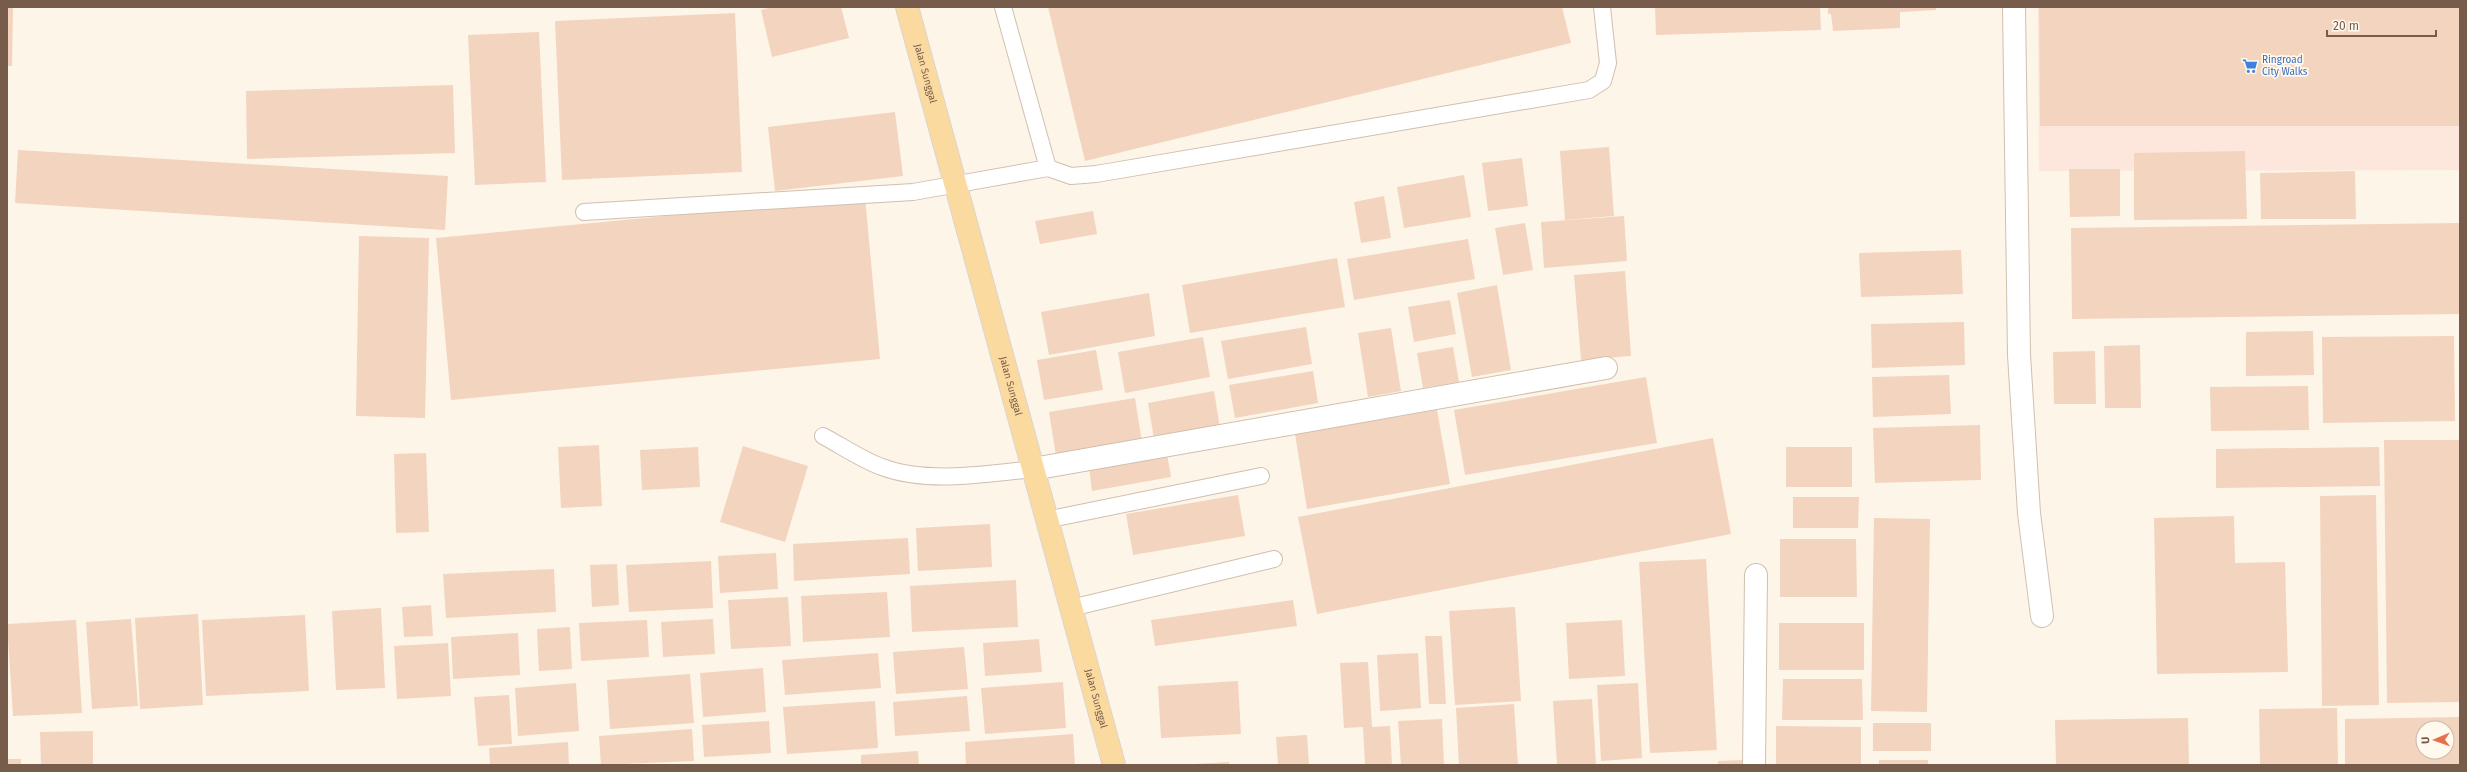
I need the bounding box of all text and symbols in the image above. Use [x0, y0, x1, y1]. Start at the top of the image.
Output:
scale bar [2327, 12, 2436, 38]
text: 20 m [2333, 19, 2359, 33]
street label: Jalan Sunggal [911, 43, 939, 105]
place label: Ringroad City Walks [2262, 54, 2308, 78]
supermarket icon: Ringroad City Walks [2241, 57, 2259, 75]
street label: Jalan Sunggal [997, 355, 1024, 417]
street label: Jalan Sunggal [1082, 668, 1110, 730]
north arrow [2415, 720, 2455, 760]
text: U [2419, 737, 2432, 744]

